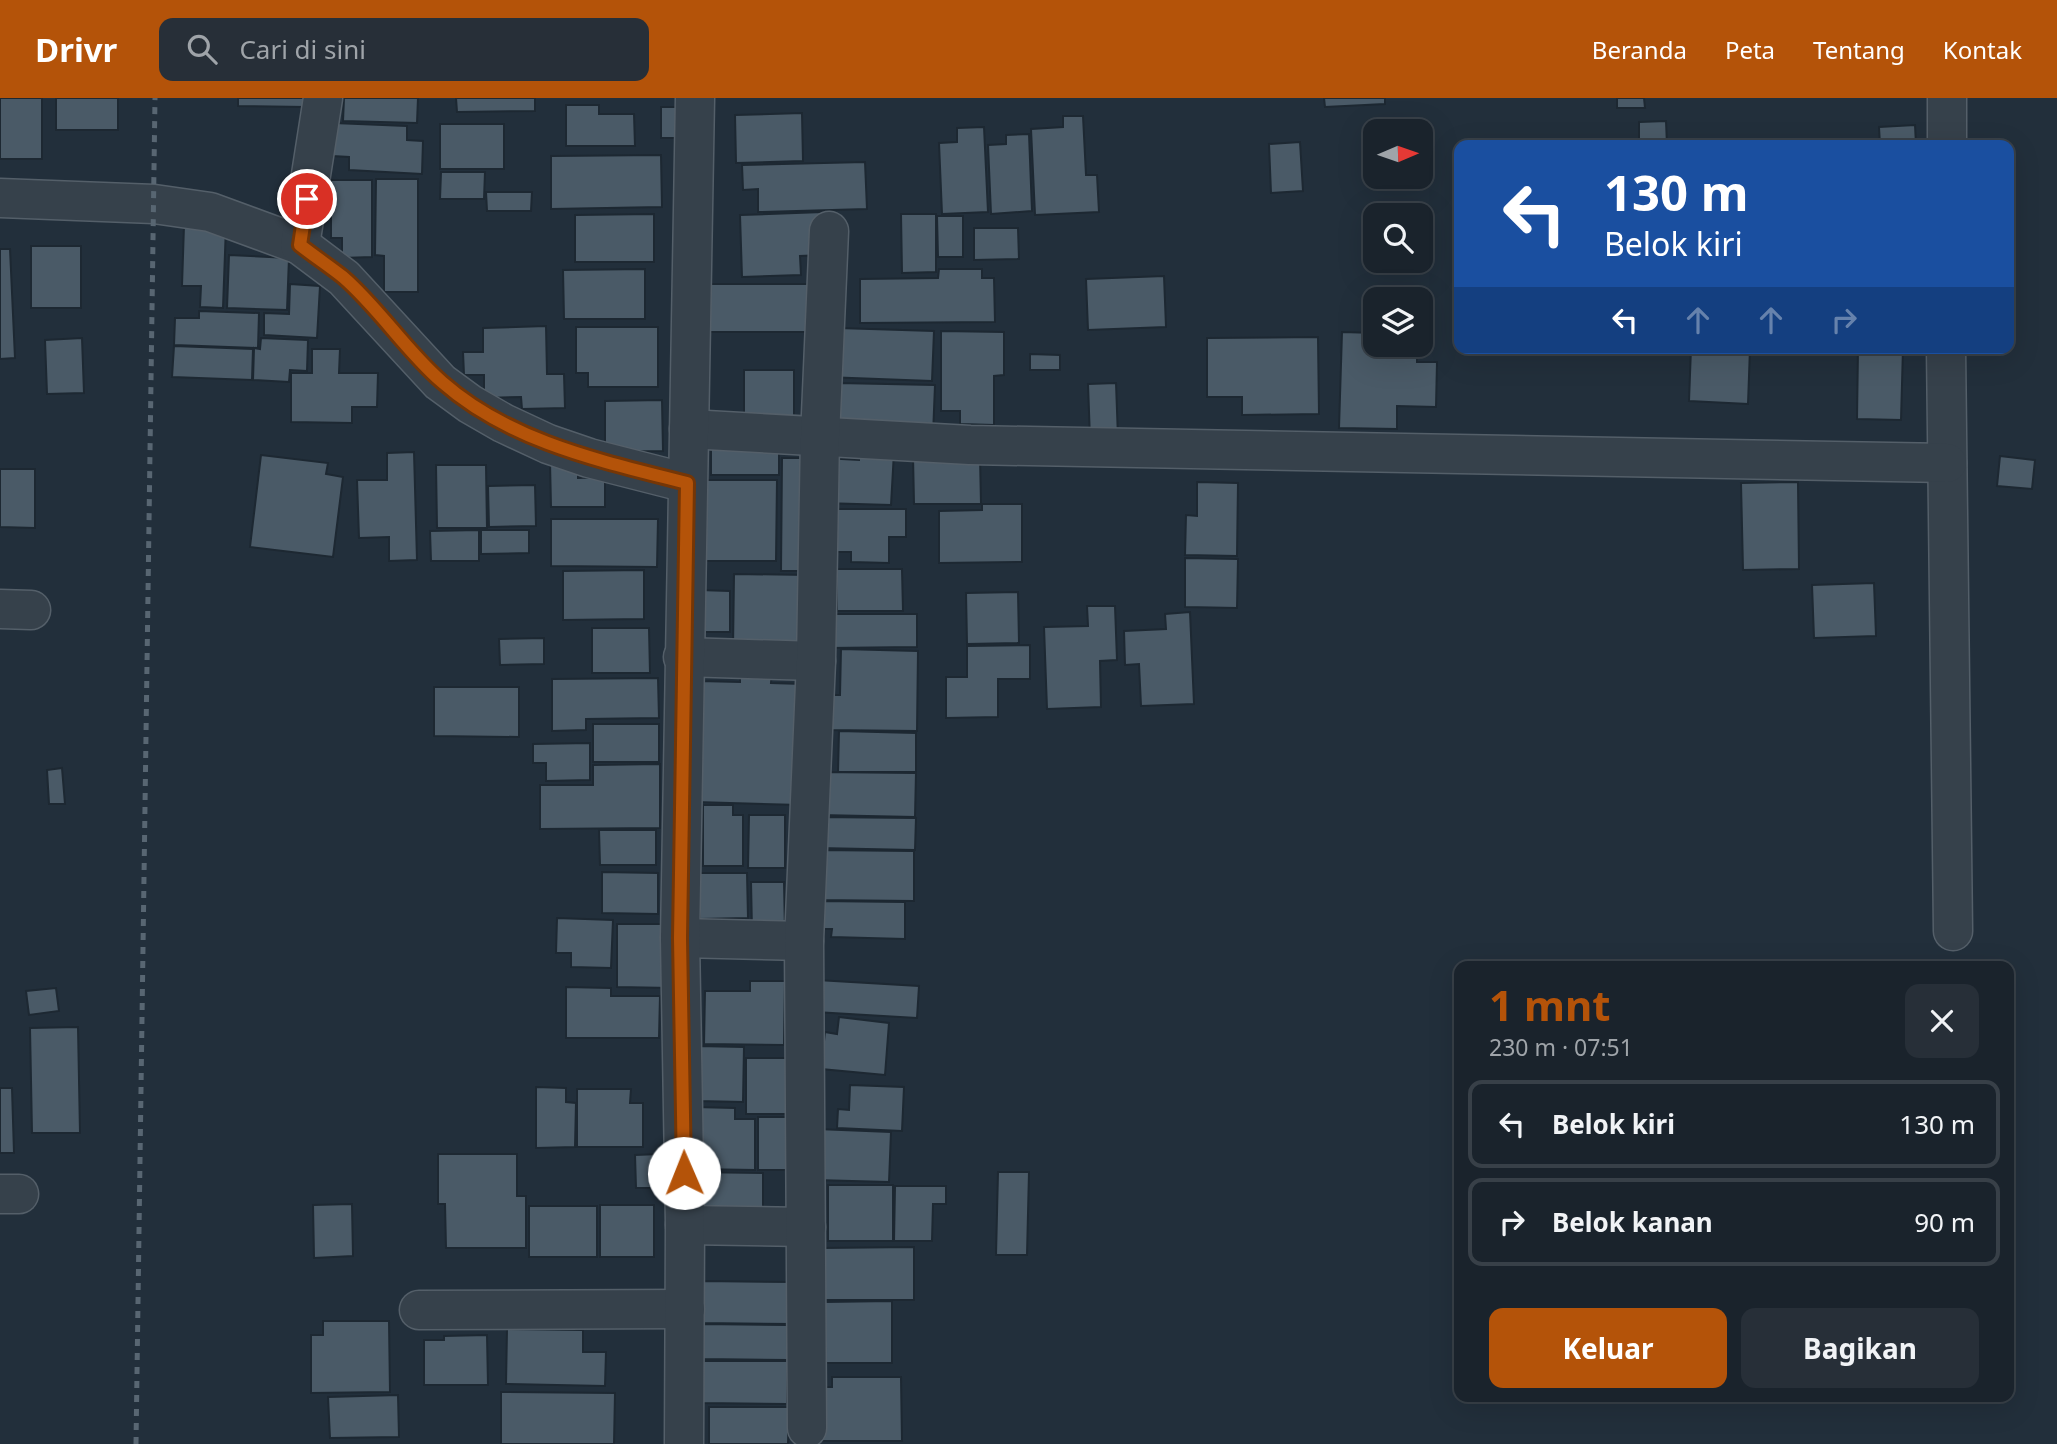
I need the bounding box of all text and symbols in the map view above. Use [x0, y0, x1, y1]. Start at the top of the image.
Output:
search box [159, 18, 649, 81]
text: Drivr [35, 27, 117, 72]
icon: search [183, 30, 221, 68]
text: Cari di sini [239, 31, 366, 67]
text: Beranda [1592, 33, 1687, 66]
text: Peta [1725, 33, 1775, 66]
text: Tentang [1813, 33, 1905, 66]
text: Kontak [1943, 33, 2022, 66]
north arrow [1363, 119, 1433, 189]
map controls [1363, 119, 1433, 357]
text: 130 m [1604, 159, 1749, 225]
icon: left [1489, 168, 1580, 259]
pin [277, 169, 337, 229]
icon: arrive [288, 180, 326, 218]
button: search [1363, 203, 1433, 273]
text: Belok kiri [1604, 222, 1743, 265]
button: layers [1363, 287, 1433, 357]
icon: left [1606, 301, 1644, 339]
icon: ahead [1679, 301, 1717, 339]
icon: ahead [1752, 301, 1790, 339]
icon: right [1825, 301, 1863, 339]
text: 1 mnt [1489, 976, 1610, 1033]
button: close [1905, 984, 1979, 1058]
text: 230 m · 07:51 [1489, 1031, 1633, 1063]
icon: left [1493, 1105, 1531, 1143]
text: Belok kiri [1552, 1106, 1675, 1142]
text: 130 m [1899, 1106, 1975, 1142]
position arrow [647, 1136, 721, 1210]
icon: right [1493, 1203, 1531, 1241]
text: Belok kanan [1552, 1204, 1713, 1240]
text: 90 m [1914, 1204, 1975, 1240]
button: Keluar [1489, 1308, 1727, 1388]
button: Bagikan [1741, 1308, 1979, 1388]

